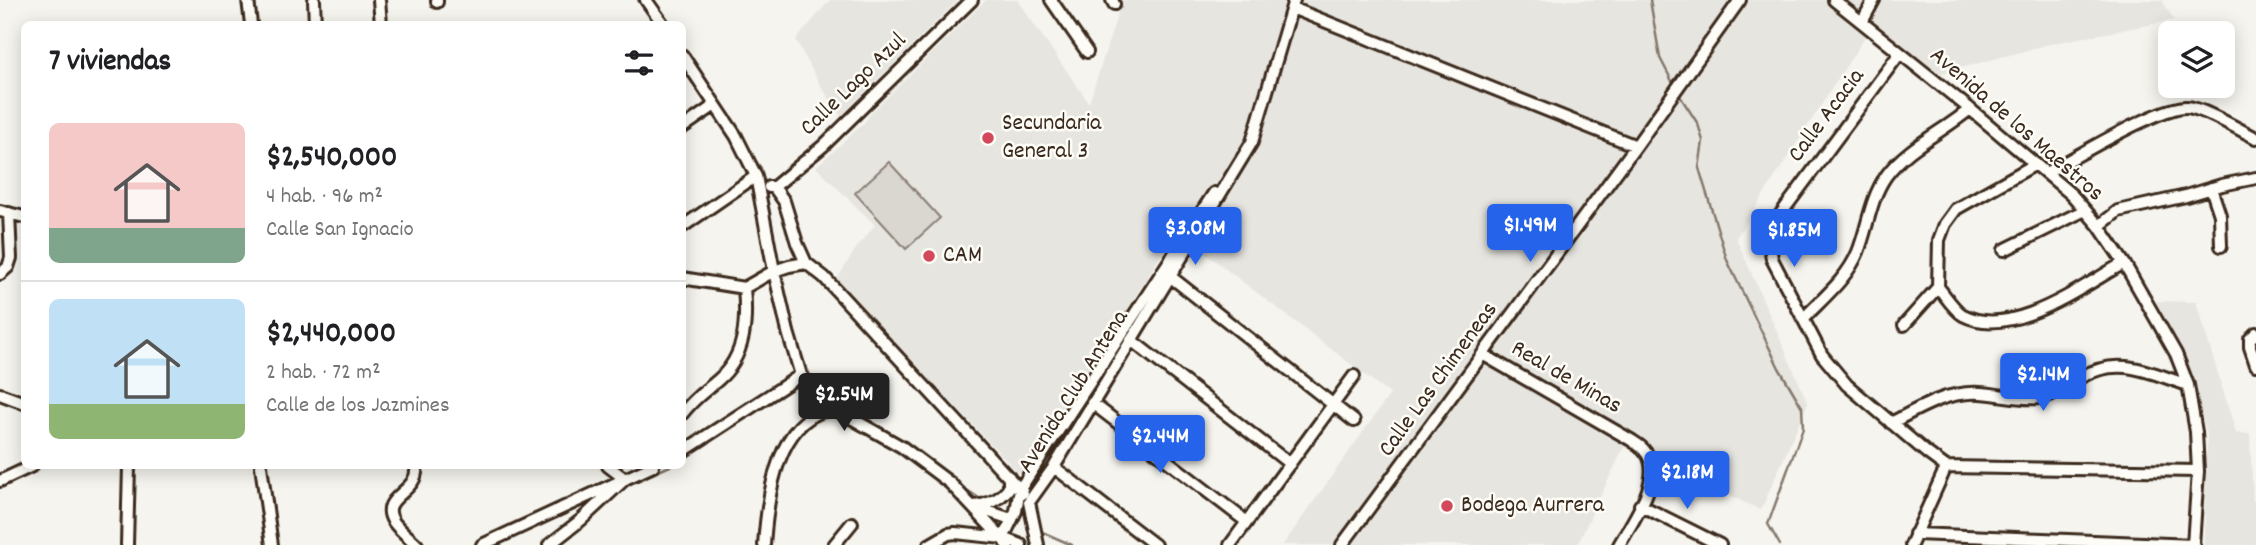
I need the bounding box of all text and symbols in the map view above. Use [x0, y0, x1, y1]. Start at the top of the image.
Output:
map controls [2158, 21, 2235, 98]
button: layers [2158, 21, 2235, 98]
street label: Calle Lago Azul [793, 25, 915, 145]
street label: Avenida de los Maestros [1921, 40, 2111, 210]
text: 7 viviendas [49, 42, 171, 85]
icon: filters [620, 44, 658, 82]
street label: Calle Acacia [1780, 61, 1874, 170]
place label: Secundaria General 3 [1002, 107, 1102, 169]
marker: Secundaria General 3 [980, 130, 996, 146]
text: $2,540,000 [266, 138, 397, 181]
icon: home [105, 151, 189, 235]
text: 4 hab. · 96 m² [266, 181, 383, 214]
pin: $1.49M [1473, 204, 1587, 264]
pin: $3.08M [1138, 208, 1252, 267]
text: $1.49M [1503, 210, 1557, 243]
pin: $1.85M [1737, 210, 1851, 269]
text: $3.08M [1165, 213, 1225, 246]
text: Calle San Ignacio [266, 214, 414, 247]
text: $1.85M [1767, 215, 1821, 248]
place label: CAM [943, 239, 982, 273]
marker: CAM [921, 248, 937, 264]
street label: Calle Las Chimeneas [1371, 295, 1507, 465]
street label: Avenida Club Antena [1010, 303, 1138, 480]
text: $2,440,000 [266, 314, 396, 357]
icon: home [105, 327, 189, 411]
street label: Real de Minas [1504, 333, 1628, 423]
pin: $2.14M [1986, 354, 2100, 413]
text: 2 hab. · 72 m² [266, 357, 381, 390]
text: $2.14M [2016, 359, 2070, 392]
pin: $2.54M [787, 374, 901, 433]
text: $2.54M [814, 379, 874, 412]
text: Calle de los Jazmines [266, 390, 450, 423]
pin: $2.44M [1103, 416, 1217, 475]
text: $2.44M [1131, 421, 1189, 454]
pin: $2.18M [1630, 452, 1744, 511]
text: $2.18M [1660, 457, 1714, 490]
place label: Bodega Aurrera [1461, 489, 1605, 523]
marker: Bodega Aurrera [1439, 498, 1455, 514]

